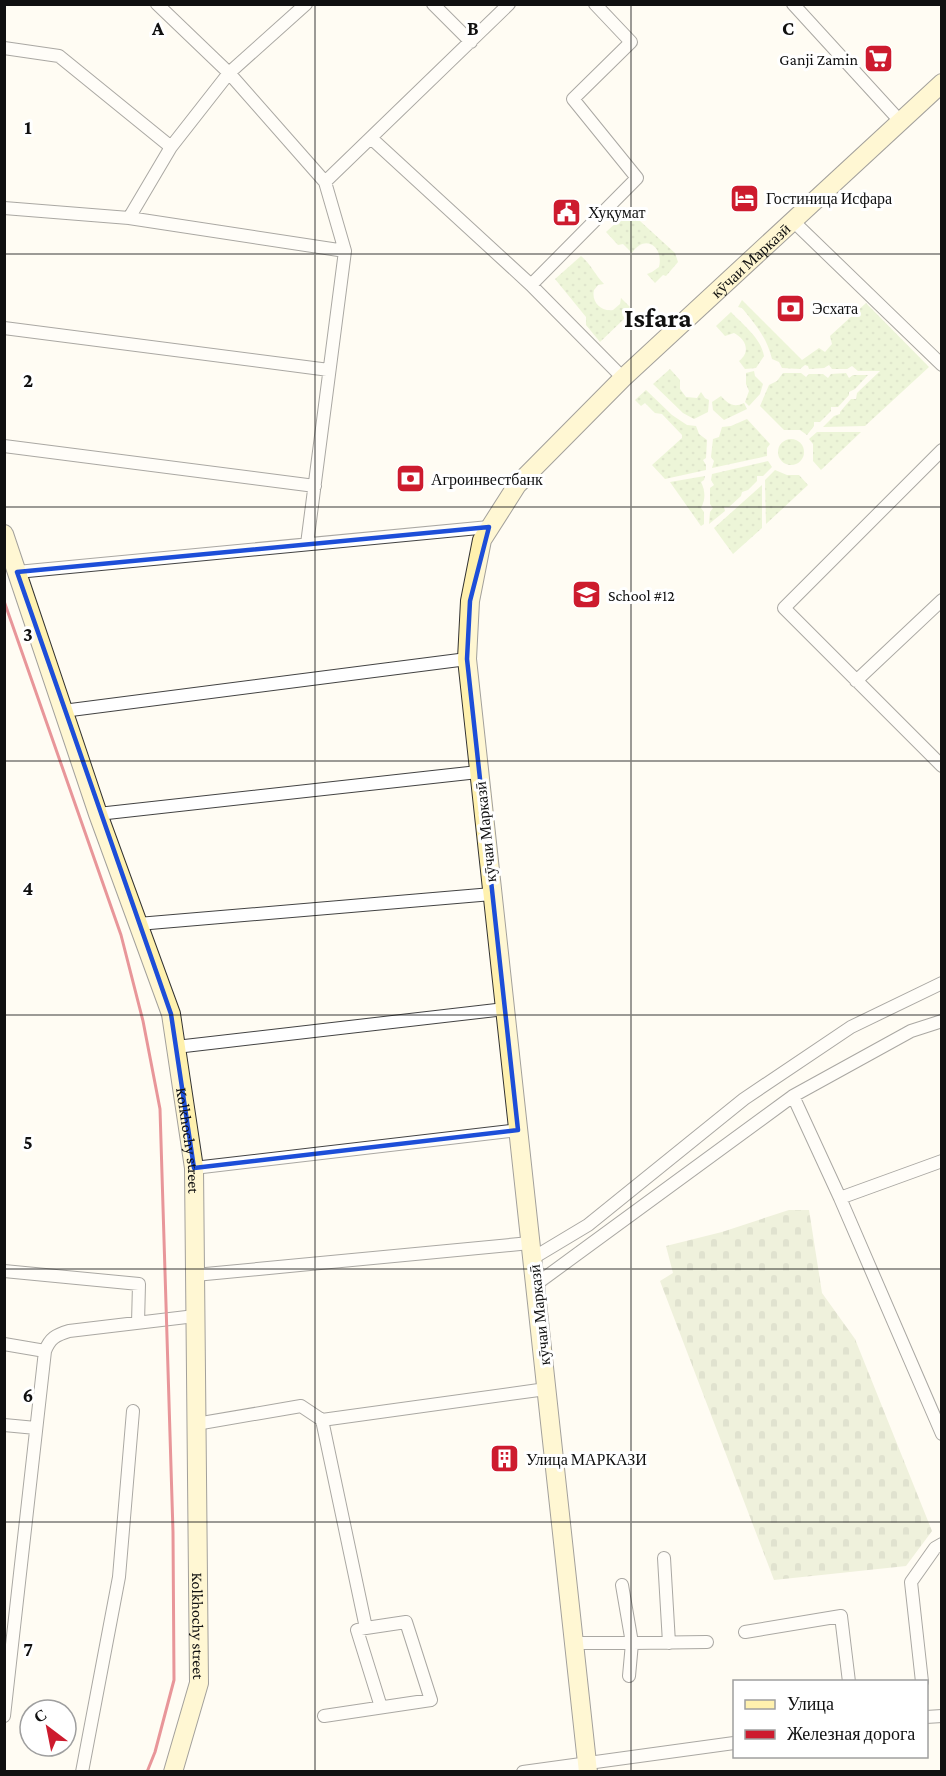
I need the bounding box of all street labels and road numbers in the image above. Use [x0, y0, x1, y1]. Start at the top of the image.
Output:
street label: кӯчаи Марказӣ [708, 220, 794, 301]
street label: кӯчаи Марказӣ [472, 780, 500, 883]
street label: Kolkhochy street [173, 1086, 202, 1194]
street label: кӯчаи Марказӣ [526, 1263, 554, 1366]
street label: Kolkhochy street [189, 1572, 207, 1680]

